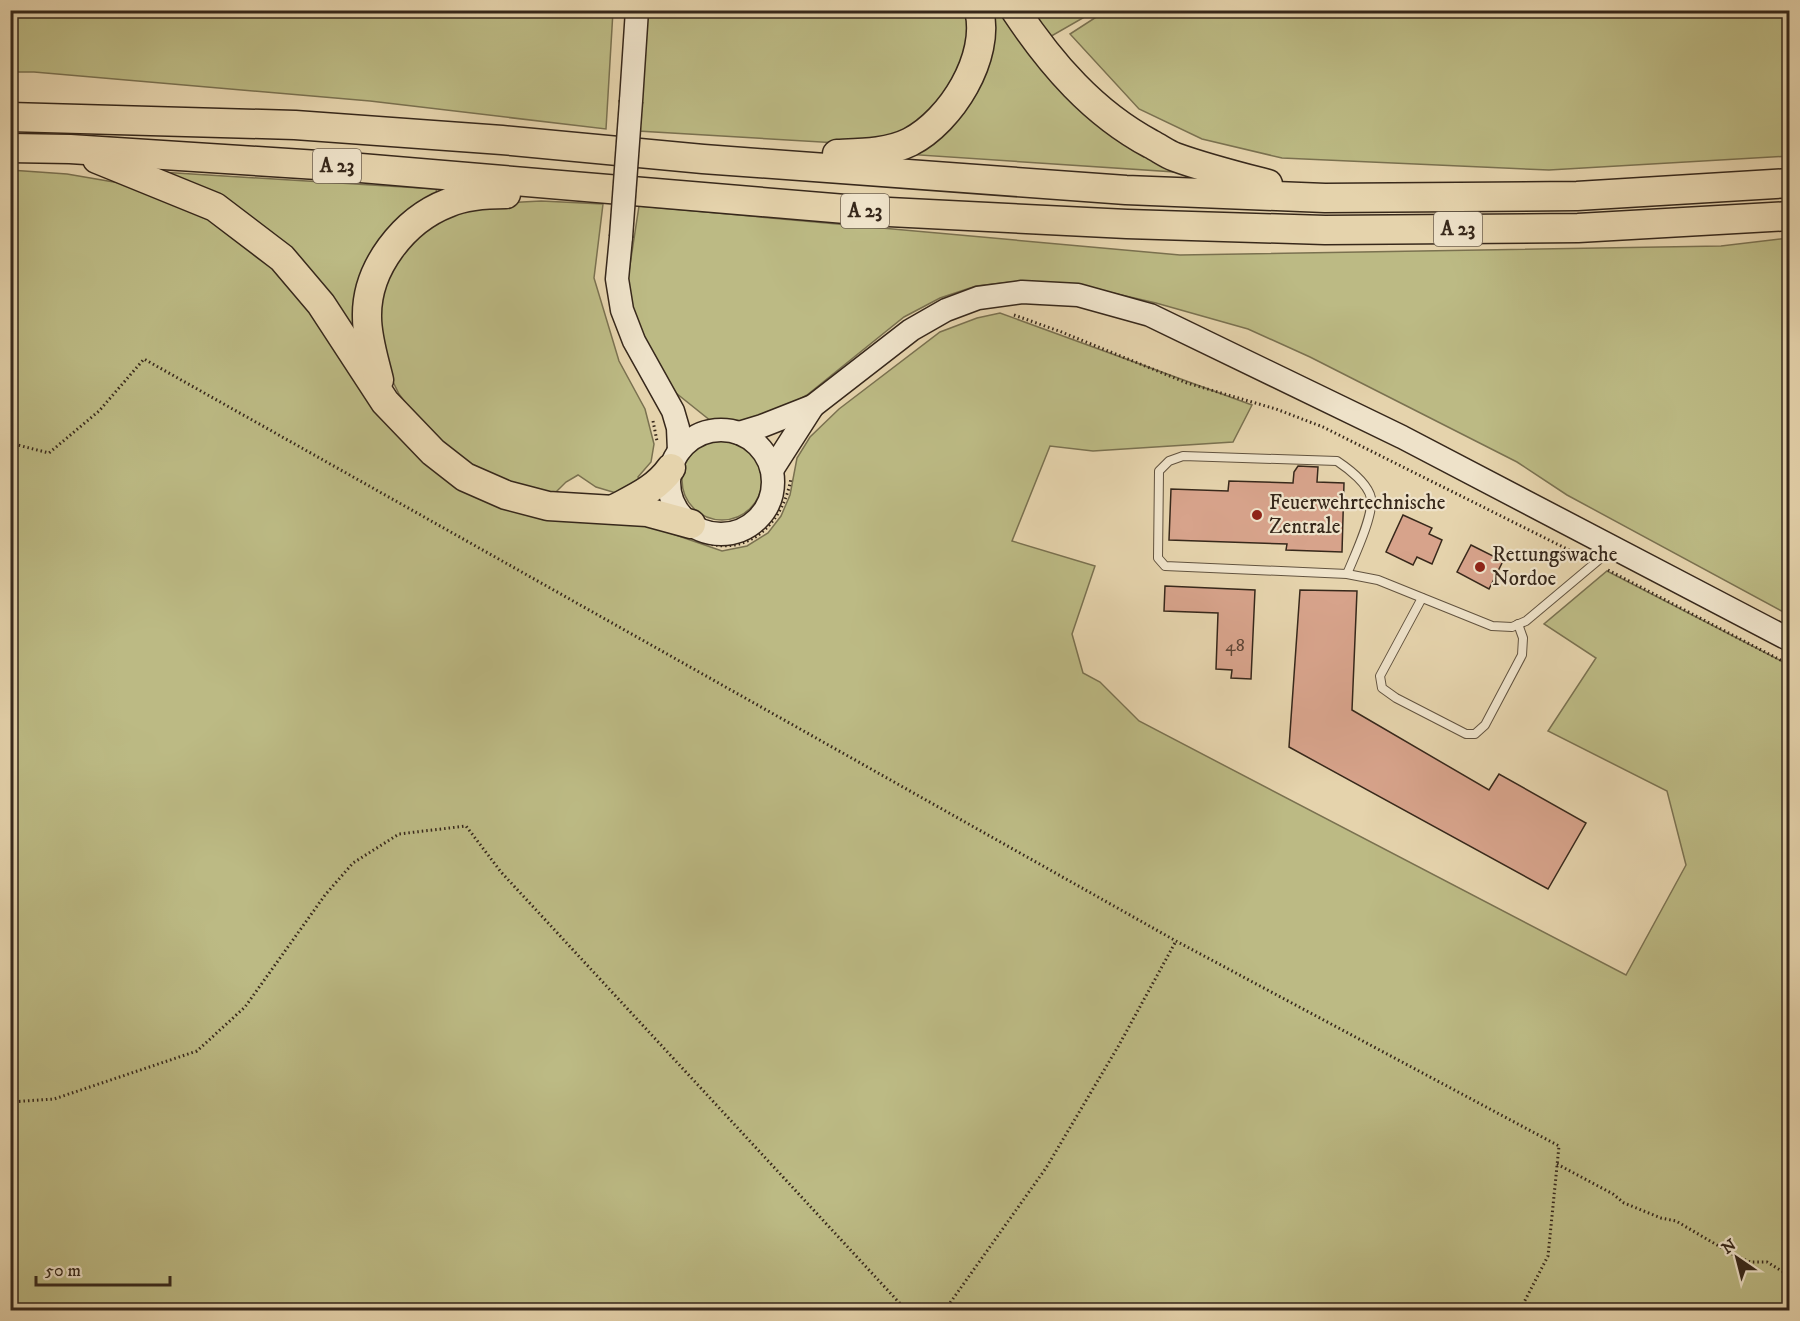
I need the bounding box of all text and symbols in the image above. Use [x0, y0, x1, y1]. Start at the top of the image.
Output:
road number: A 23 [313, 149, 361, 183]
road number: A 23 [841, 194, 889, 228]
road number: A 23 [1434, 212, 1482, 246]
place label: Feuerwehrtechnische Zentrale [1269, 490, 1446, 540]
marker: Feuerwehrtechnische Zentrale [1250, 508, 1264, 522]
place label: Rettungswache Nordoe [1492, 542, 1618, 592]
marker: Rettungswache Nordoe [1473, 560, 1487, 574]
house number: 48 [1225, 635, 1245, 657]
north arrow [1707, 1228, 1767, 1288]
text: N [1718, 1235, 1740, 1258]
scale bar [36, 1249, 170, 1287]
text: 50 m [45, 1260, 81, 1282]

